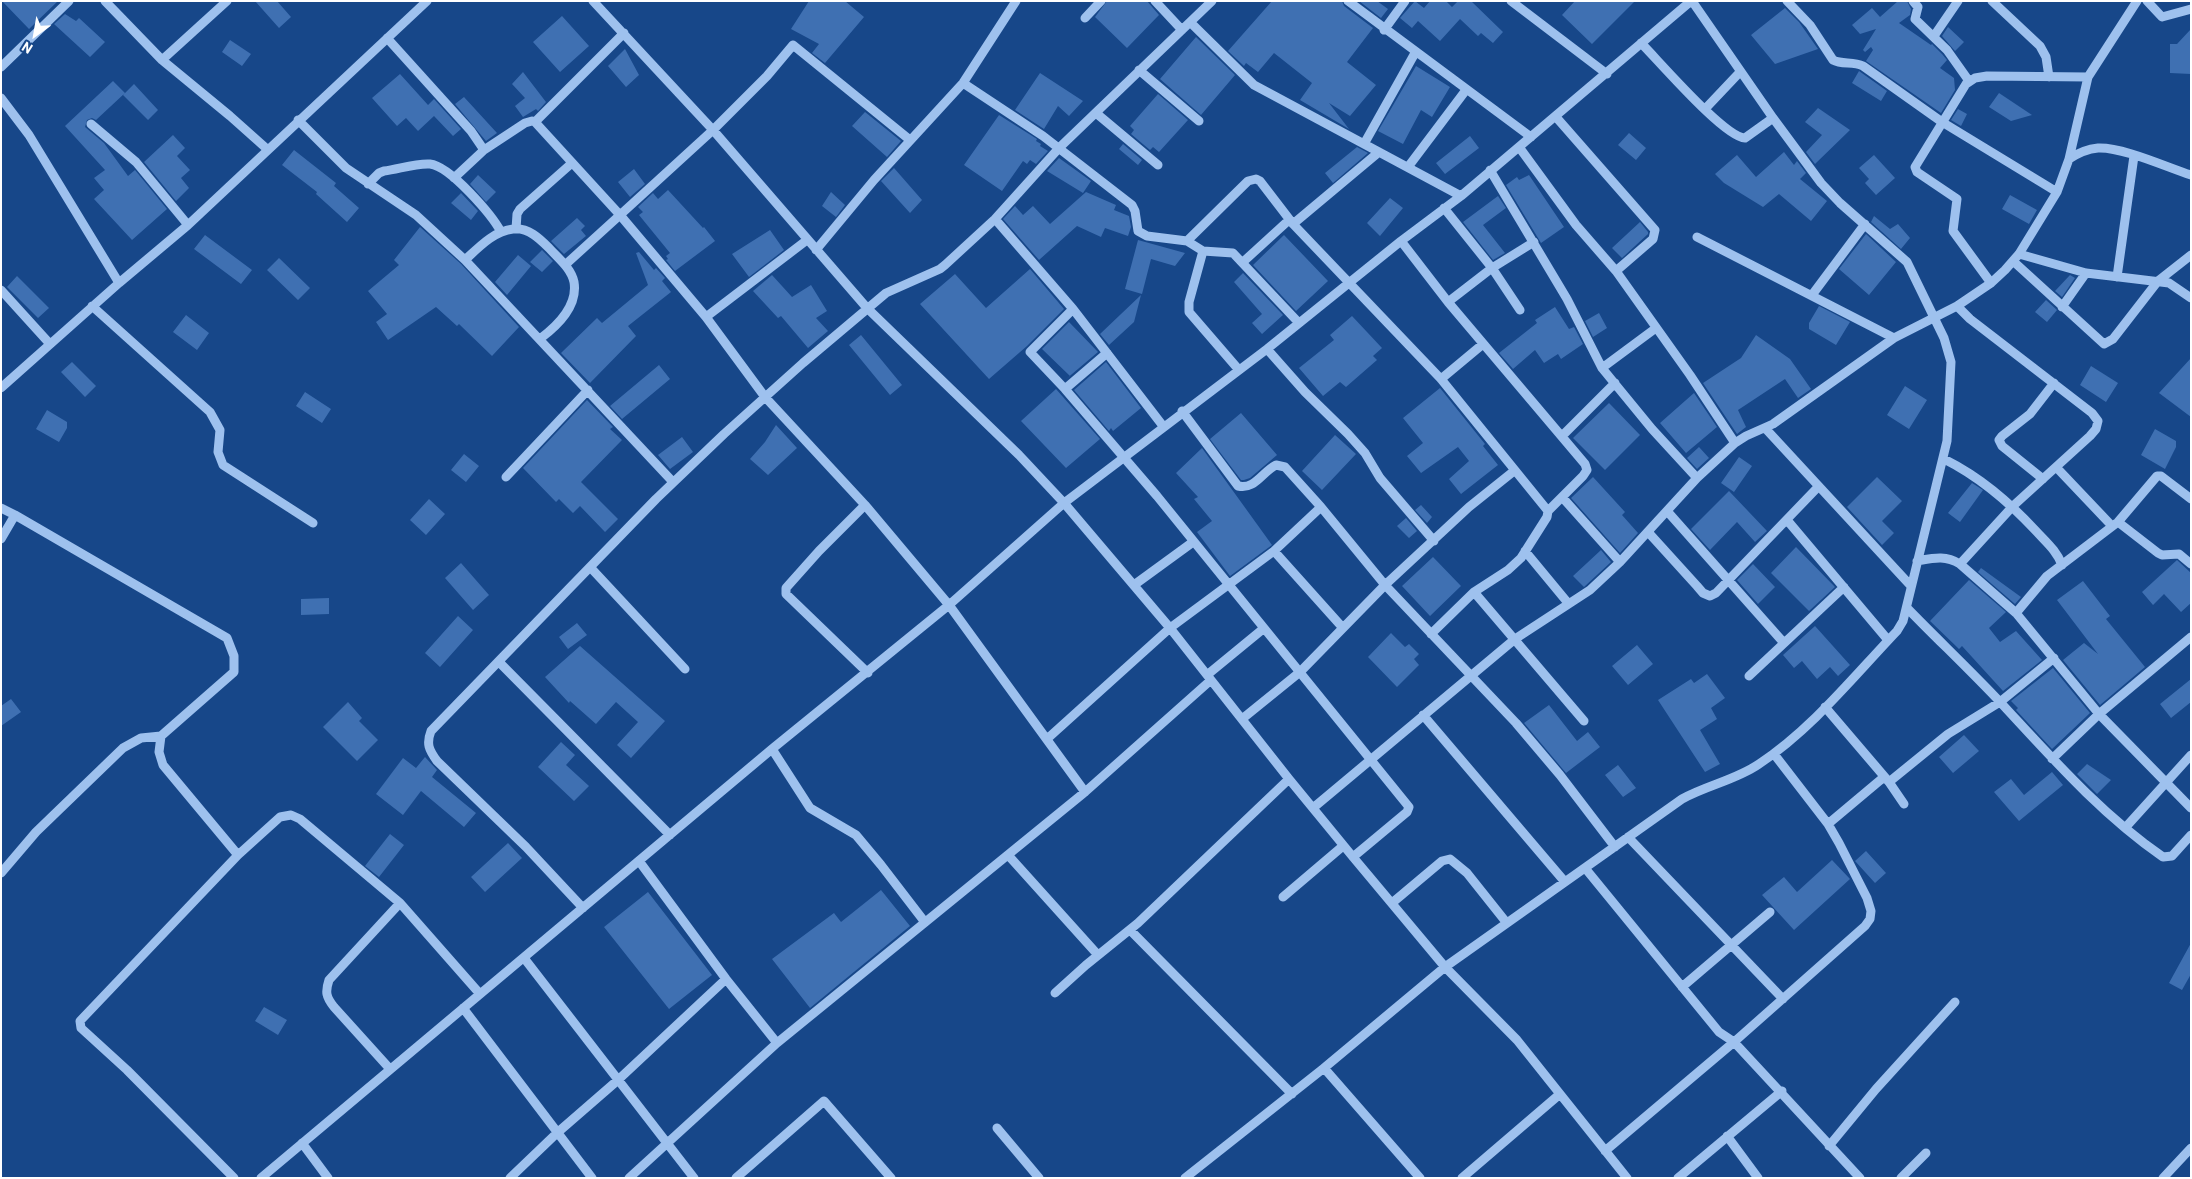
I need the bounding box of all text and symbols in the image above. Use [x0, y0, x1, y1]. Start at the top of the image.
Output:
north arrow [10, 10, 60, 60]
text: N [18, 38, 35, 58]

